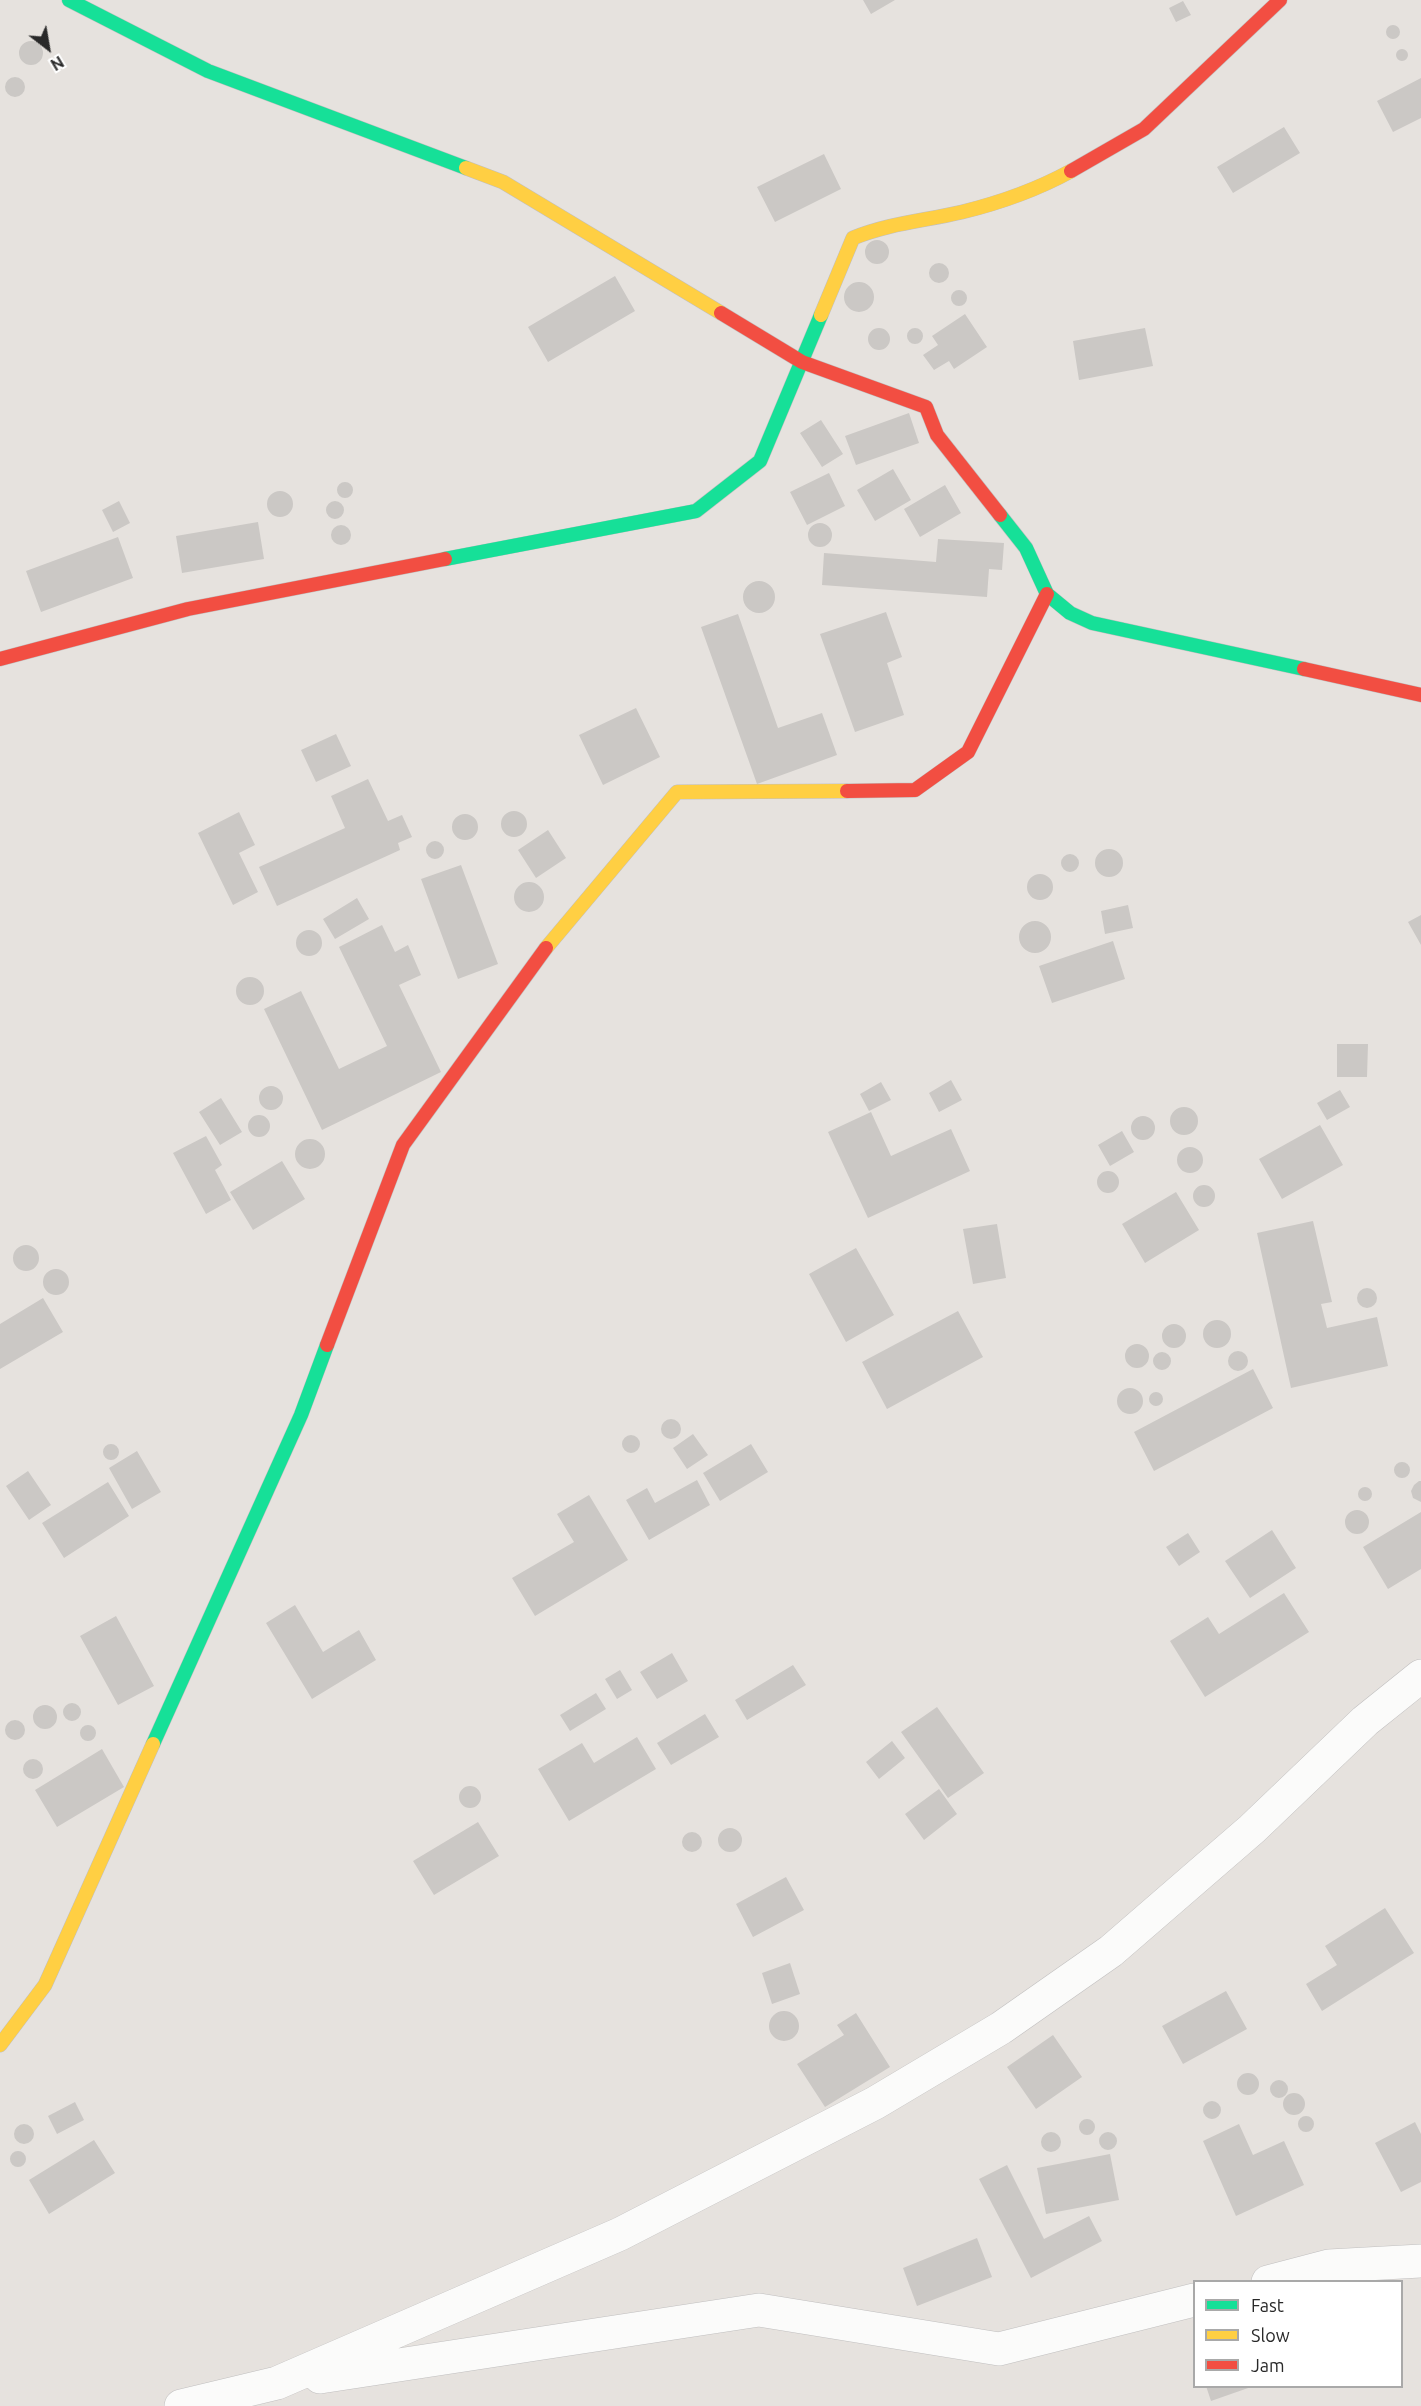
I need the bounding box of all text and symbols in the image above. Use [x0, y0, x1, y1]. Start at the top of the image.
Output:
north arrow [18, 18, 78, 78]
text: N [48, 53, 67, 74]
legend [1193, 2280, 1403, 2388]
text: Fast [1251, 2295, 1284, 2315]
text: Slow [1251, 2325, 1290, 2345]
text: Jam [1251, 2355, 1285, 2375]

